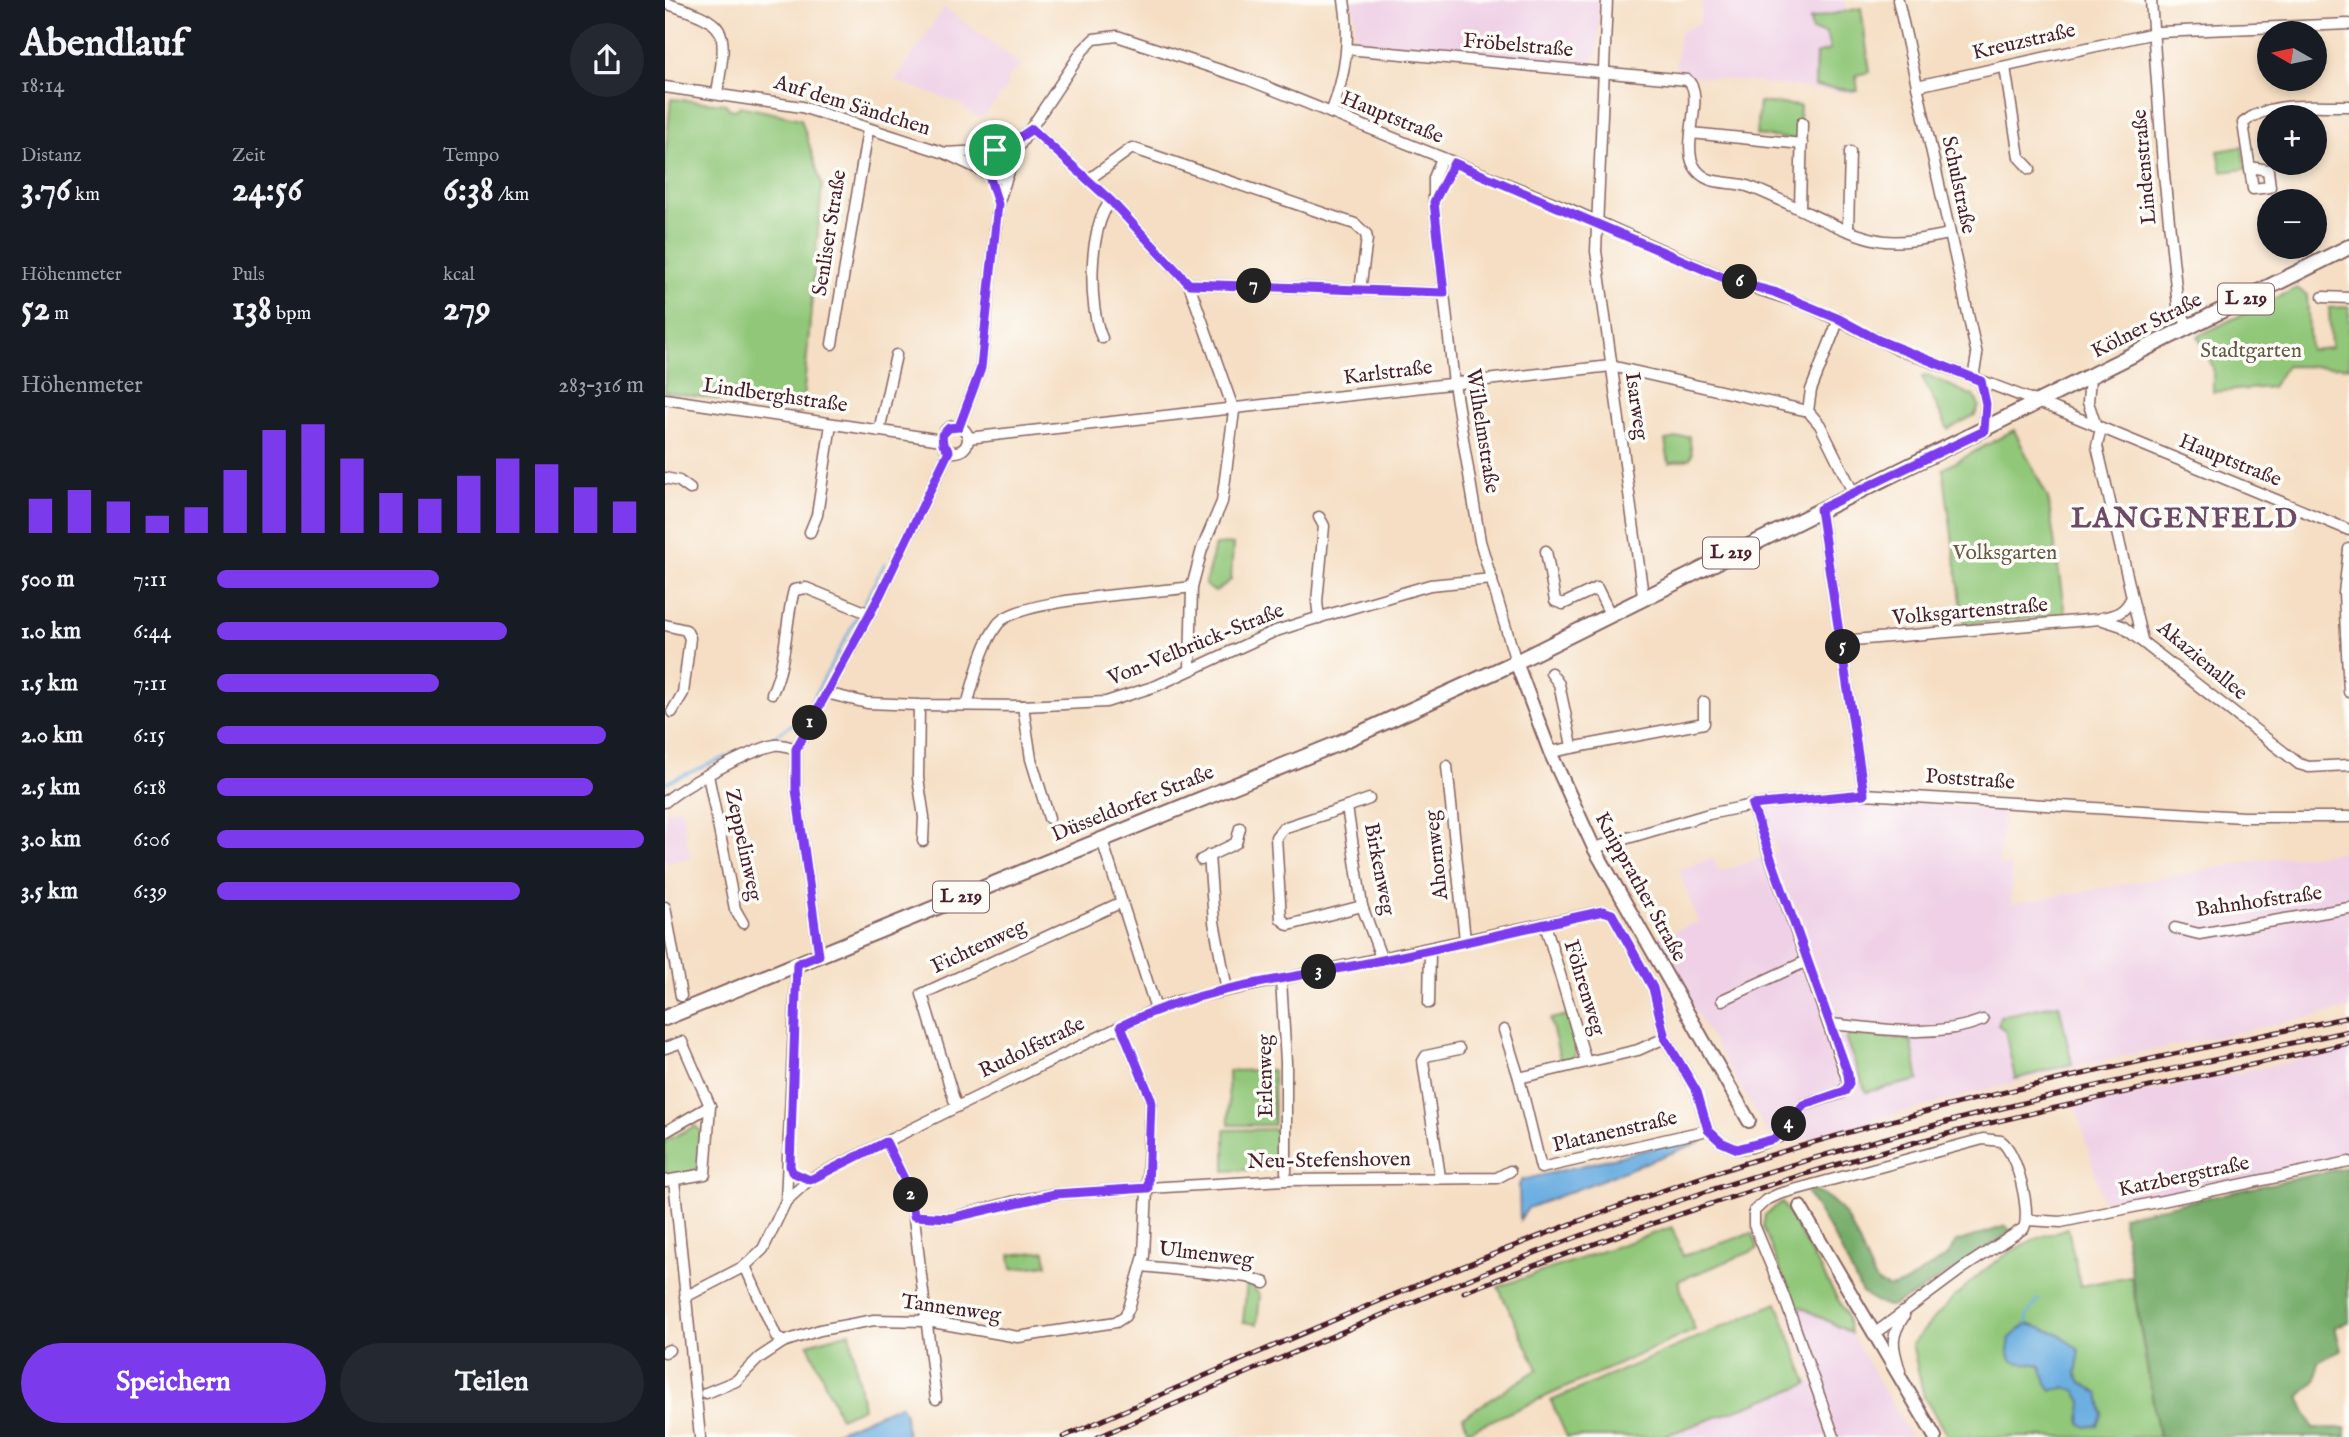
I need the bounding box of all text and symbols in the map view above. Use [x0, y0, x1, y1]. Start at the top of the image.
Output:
street label: Kreuzstraße [1970, 17, 2079, 67]
text: Abendlauf [21, 21, 185, 69]
north arrow [2257, 21, 2327, 91]
map controls [2257, 21, 2327, 259]
button: share [570, 23, 644, 97]
street label: Fröbelstraße [1462, 28, 1575, 64]
street label: Auf dem Sändchen [770, 69, 933, 143]
text: 18:14 [21, 71, 65, 100]
street label: Hauptstraße [1337, 85, 1448, 151]
button: + [2257, 105, 2327, 175]
street label: Lindenstraße [2126, 108, 2163, 226]
pin [965, 120, 1025, 180]
icon: arrive [976, 131, 1014, 169]
street label: Schulstraße [1934, 134, 1982, 237]
text: Distanz [21, 144, 82, 168]
text: Zeit [232, 144, 266, 168]
text: Tempo [443, 144, 499, 168]
text: 3.76 [21, 168, 71, 213]
text: 24:56 [232, 168, 302, 213]
text: 6:38 [443, 168, 494, 213]
street label: Senliser Straße [807, 168, 853, 298]
text: km [71, 183, 100, 207]
text: /km [494, 183, 529, 207]
button: − [2257, 189, 2327, 259]
text: Höhenmeter [21, 263, 122, 287]
text: Puls [232, 263, 265, 287]
text: kcal [443, 263, 475, 287]
pin: 6 [1723, 264, 1757, 300]
pin: 7 [1237, 268, 1271, 304]
text: 6 [1735, 269, 1744, 293]
text: 7 [1249, 273, 1258, 297]
road number: L 219 [2218, 284, 2274, 314]
street label: Kölner Straße [2087, 286, 2207, 365]
text: 52 [21, 287, 50, 332]
text: 138 [232, 287, 272, 332]
text: 279 [443, 287, 491, 332]
text: m [50, 302, 69, 326]
text: bpm [272, 302, 311, 326]
park label: Stadtgarten [2200, 338, 2302, 365]
street label: Karlstraße [1342, 354, 1434, 392]
street label: Wilhelmstraße [1459, 367, 1505, 496]
street label: Isarweg [1618, 370, 1654, 442]
text: Höhenmeter [21, 371, 143, 400]
text: 283–316 m [558, 371, 644, 400]
street label: Lindberghstraße [701, 372, 849, 420]
street label: Hauptstraße [2175, 428, 2286, 494]
district label: LANGENFELD [2071, 502, 2299, 537]
road number: L 219 [1703, 538, 1759, 568]
park label: Volksgarten [1952, 540, 2057, 567]
text: 500 m [21, 565, 75, 594]
text: 7:11 [133, 565, 167, 594]
street label: Volksgartenstraße [1890, 592, 2049, 632]
street label: Von-Velbrück-Straße [1103, 597, 1288, 693]
street label: Akazienallee [2150, 615, 2253, 707]
text: 1.0 km [21, 617, 81, 646]
text: 6:44 [133, 617, 171, 646]
pin: 5 [1825, 630, 1861, 664]
text: 5 [1839, 634, 1846, 658]
text: 1.5 km [21, 669, 78, 698]
text: 7:11 [133, 669, 167, 698]
pin: 1 [793, 706, 827, 740]
text: 1 [806, 710, 813, 734]
text: 2.0 km [21, 721, 83, 750]
text: 6:15 [133, 721, 166, 750]
street label: Düsseldorfer Straße [1048, 759, 1218, 849]
street label: Poststraße [1924, 763, 2016, 797]
text: 2.5 km [21, 773, 80, 802]
text: 6:18 [133, 773, 166, 802]
street label: Zeppelinweg [718, 787, 768, 904]
street label: Knipprather Straße [1588, 807, 1692, 967]
street label: Ahornweg [1419, 808, 1455, 902]
street label: Birkenweg [1357, 820, 1401, 918]
text: 3.0 km [21, 825, 81, 854]
text: 6:06 [133, 825, 170, 854]
text: 3.5 km [21, 877, 78, 906]
text: 6:39 [133, 877, 167, 906]
street label: Bahnhofstraße [2194, 880, 2324, 924]
road number: L 219 [933, 882, 989, 912]
street label: Fichtenweg [927, 913, 1031, 981]
street label: Föhrenweg [1557, 937, 1611, 1040]
pin: 3 [1301, 954, 1337, 990]
text: 3 [1315, 959, 1322, 983]
street label: Rudolfstraße [975, 1011, 1090, 1085]
street label: Erlenweg [1252, 1034, 1280, 1118]
street label: Platanenstraße [1550, 1104, 1680, 1159]
pin: 4 [1771, 1106, 1807, 1142]
text: 4 [1784, 1111, 1793, 1135]
street label: Neu-Stefenshoven [1247, 1146, 1411, 1176]
street label: Katzbergstraße [2116, 1150, 2252, 1204]
pin: 2 [894, 1178, 929, 1212]
text: 2 [906, 1182, 915, 1206]
street label: Ulmenweg [1157, 1236, 1255, 1274]
street label: Tannenweg [899, 1289, 1003, 1329]
button: Speichern [21, 1343, 326, 1423]
button: Teilen [340, 1343, 644, 1423]

